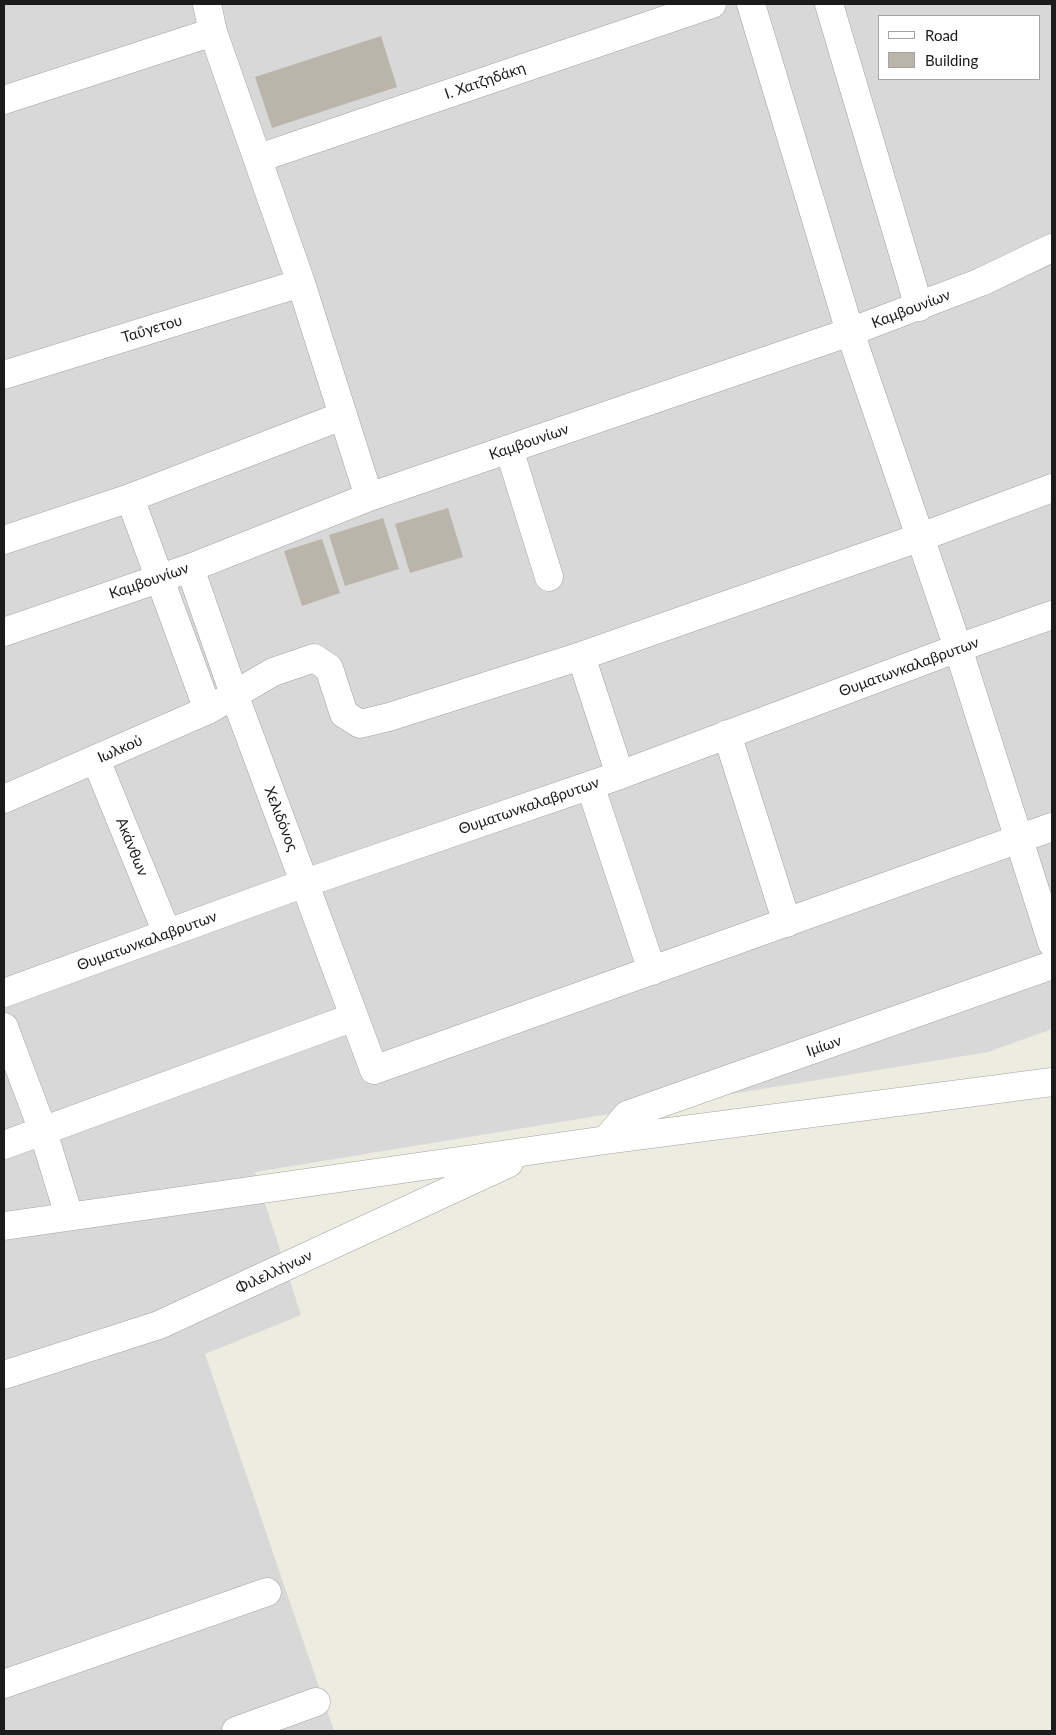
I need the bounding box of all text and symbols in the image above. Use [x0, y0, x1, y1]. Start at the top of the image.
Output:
legend [878, 15, 1041, 80]
text: Road [925, 26, 958, 44]
text: Building [925, 51, 978, 69]
street label: Ι. Χατζηδάκη [442, 59, 528, 103]
street label: Καμβουνίων [869, 286, 953, 332]
street label: Ταΰγετου [119, 311, 185, 347]
street label: Καμβουνίων [487, 420, 571, 464]
street label: Καμβουνίων [107, 559, 191, 603]
street label: Θυματωνκαλαβρυτων [837, 633, 981, 701]
street label: Ιωλκού [95, 731, 145, 767]
street label: Θυματωνκαλαβρυτων [456, 773, 602, 839]
street label: Χελιδόνος [260, 784, 302, 854]
street label: Ακάνθων [112, 815, 152, 879]
street label: Θυματωνκαλαβρυτων [75, 907, 219, 975]
street label: Ιμίων [804, 1032, 844, 1060]
street label: Φιλελλήνων [233, 1246, 315, 1298]

